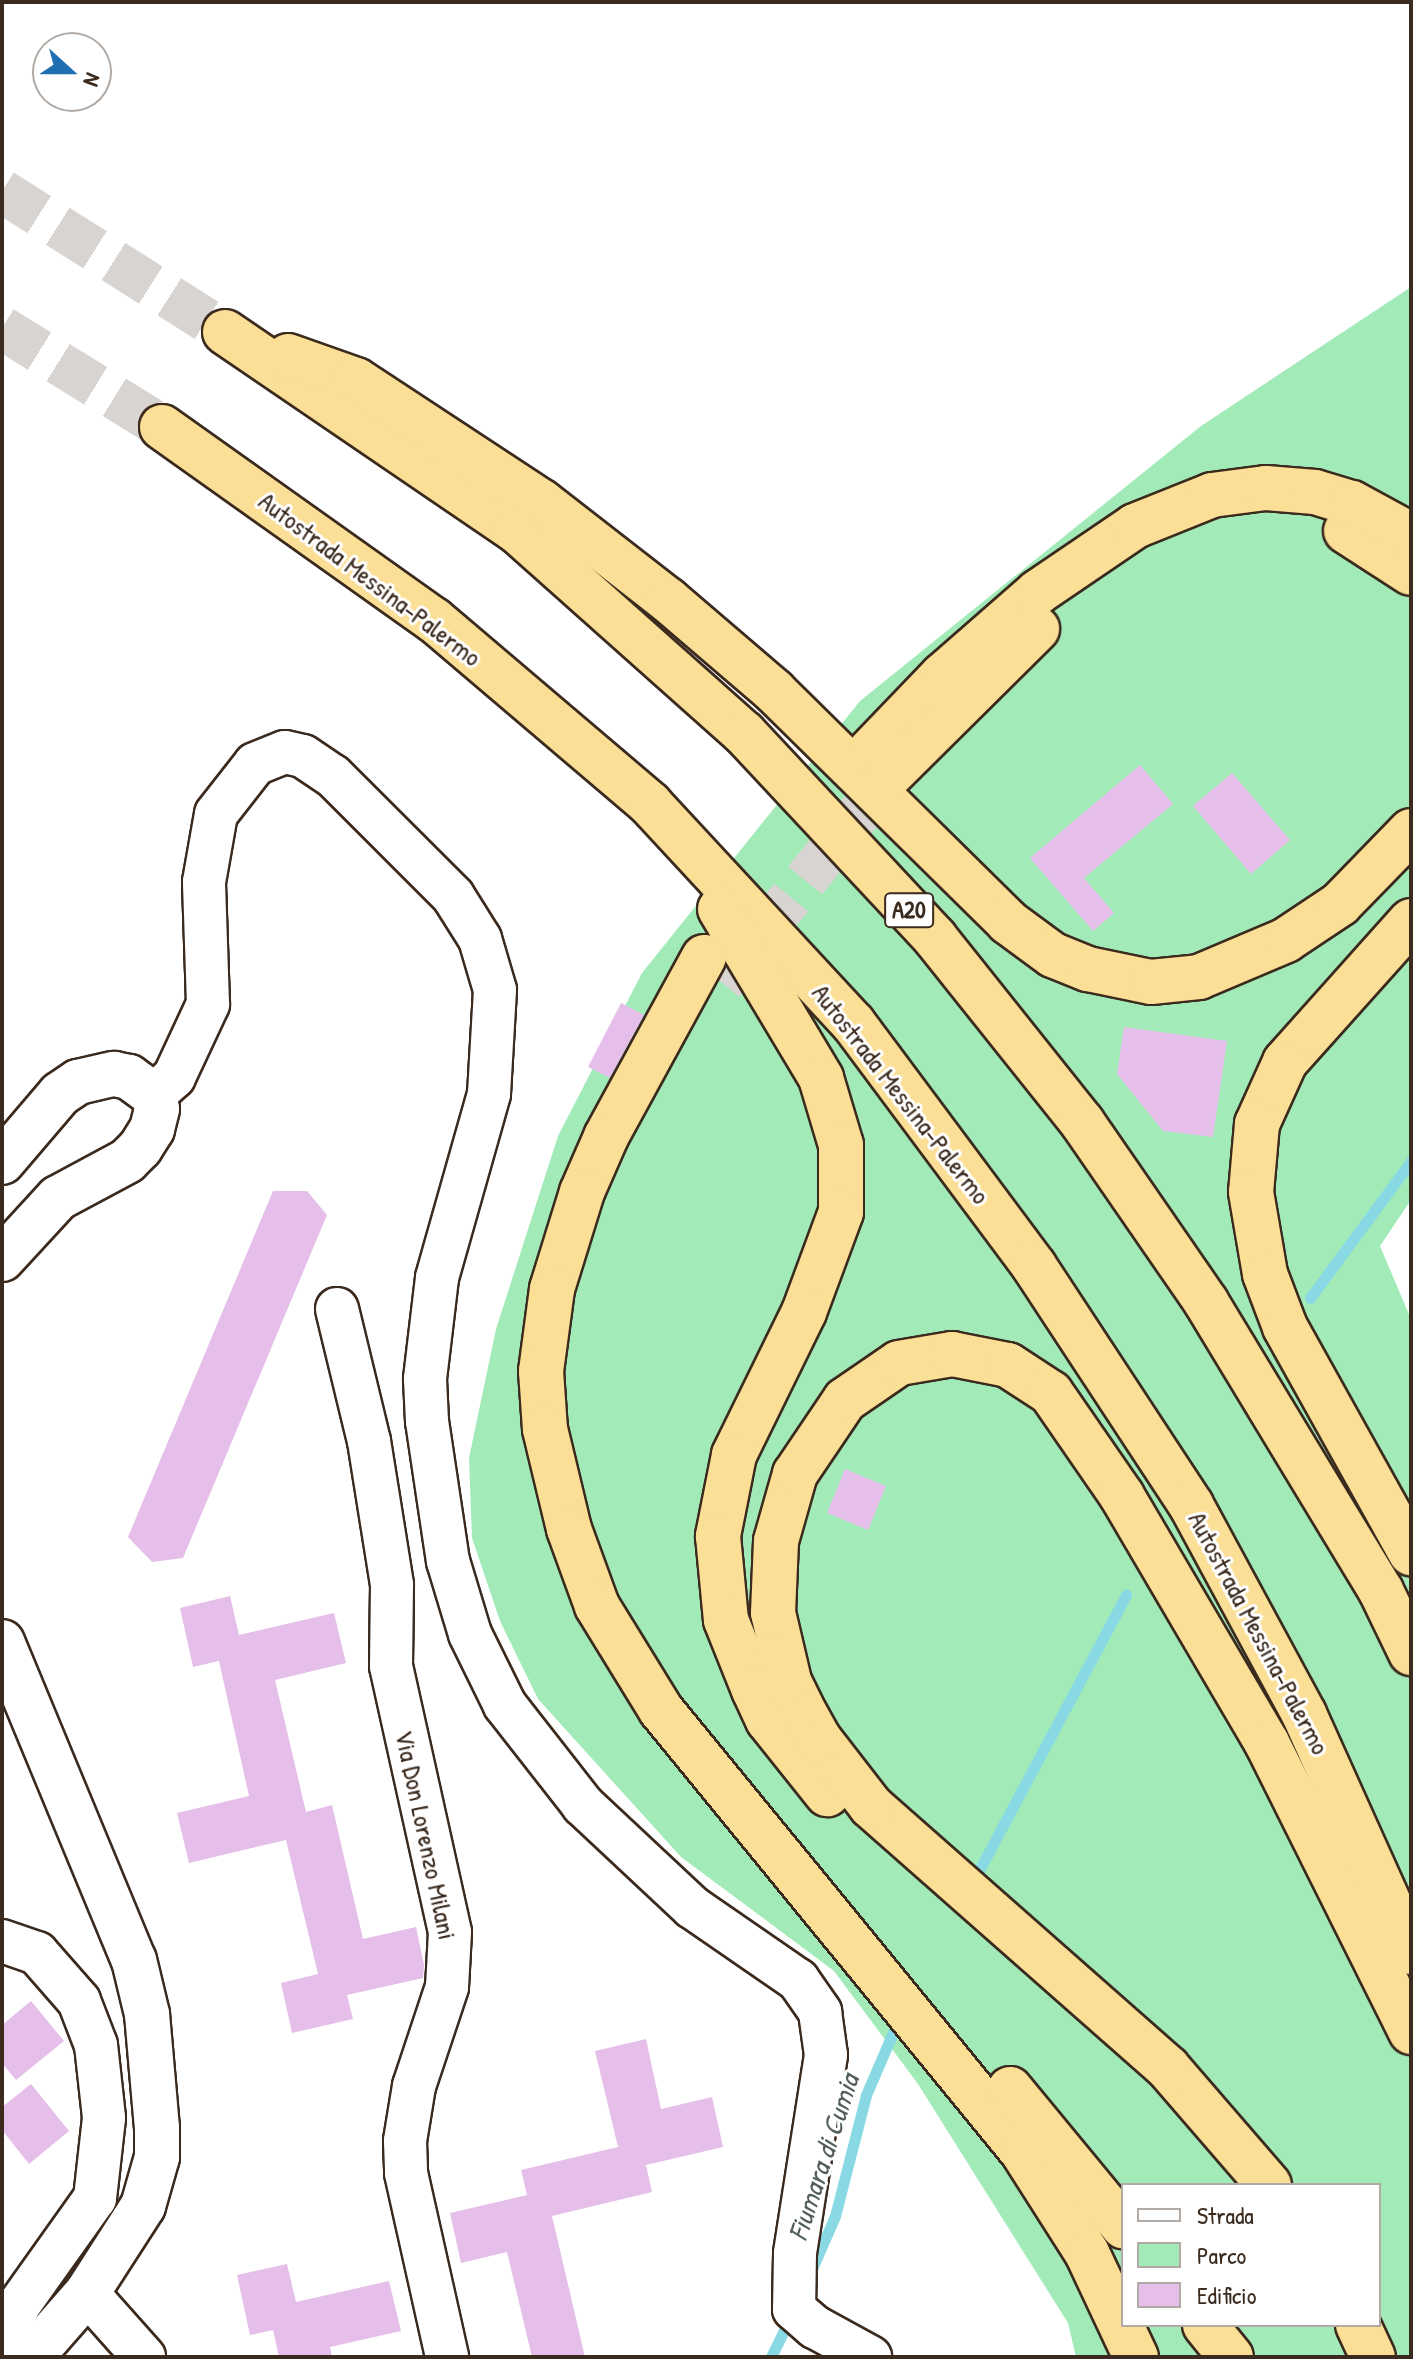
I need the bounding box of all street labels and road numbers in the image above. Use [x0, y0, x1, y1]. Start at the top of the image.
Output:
street label: Autostrada Messina-Palermo [253, 485, 487, 673]
road number: A20 [883, 890, 935, 930]
street label: Autostrada Messina-Palermo [806, 978, 996, 1210]
street label: Autostrada Messina-Palermo [1182, 1506, 1336, 1760]
street label: Via Don Lorenzo Milani [389, 1728, 463, 1942]

